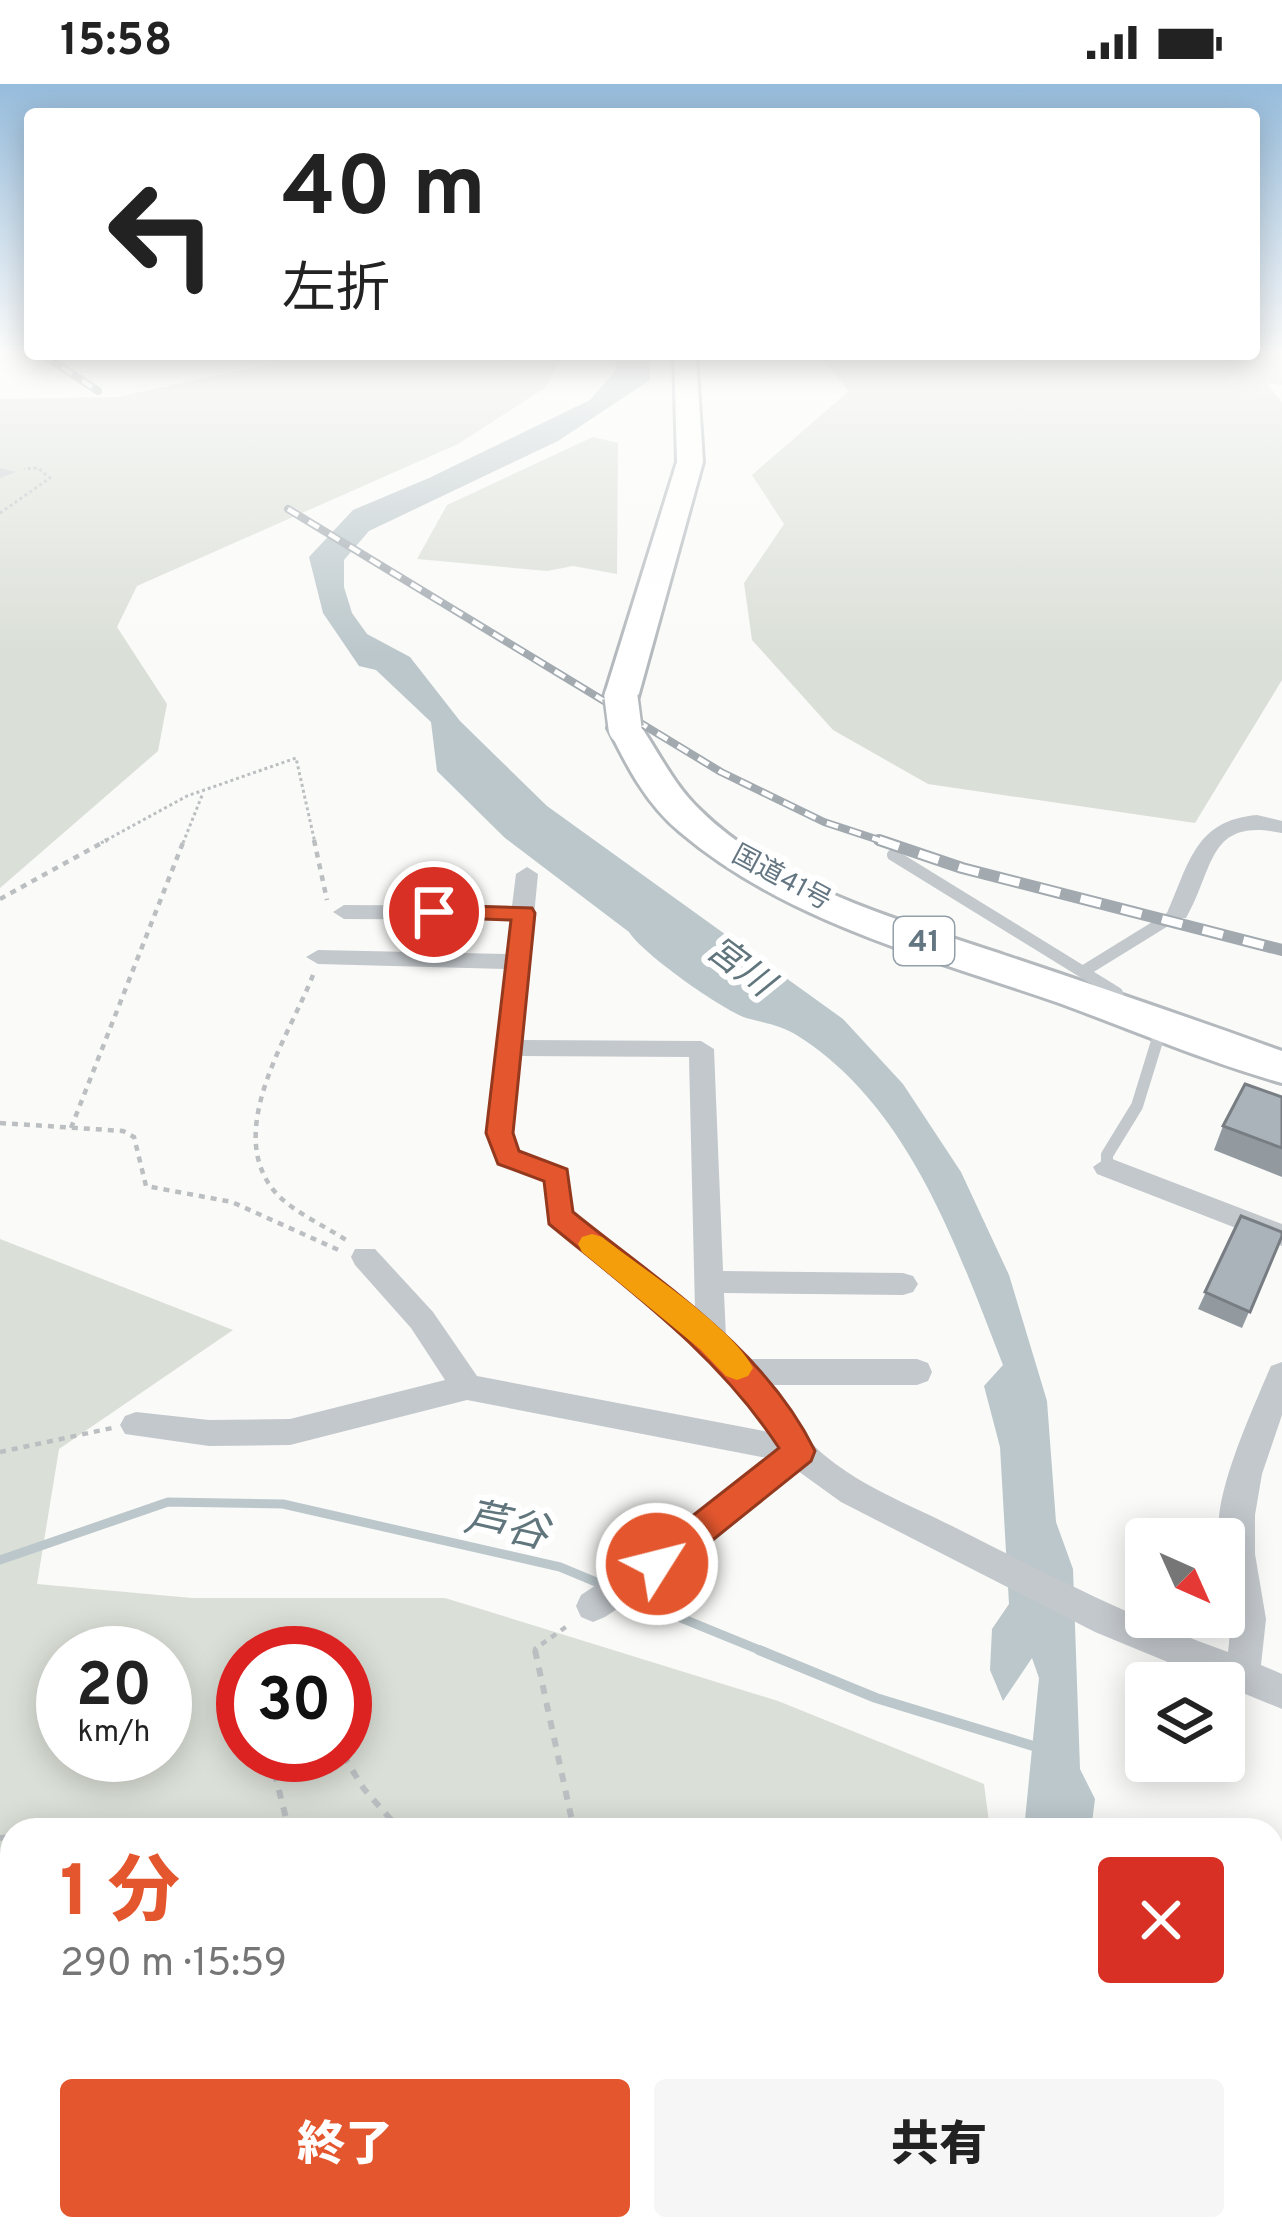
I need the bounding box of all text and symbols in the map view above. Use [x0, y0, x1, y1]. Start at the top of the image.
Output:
text: 15:58 [60, 14, 172, 71]
text: 40 m [282, 139, 486, 245]
icon: left [84, 156, 240, 312]
text: 左折 [282, 258, 390, 327]
street label: 国道41号 [725, 838, 837, 919]
pin [383, 861, 485, 963]
icon: arrive [401, 879, 467, 945]
road number: 41 [894, 917, 954, 965]
water label: 宮川 [696, 928, 784, 1011]
water label: 芦谷 [459, 1493, 556, 1564]
position arrow [594, 1501, 720, 1627]
north arrow [1125, 1518, 1245, 1638]
map controls [1125, 1518, 1245, 1782]
speed limit sign: 30 [216, 1626, 372, 1782]
text: 20 [76, 1651, 152, 1727]
button: layers [1125, 1662, 1245, 1782]
text: km/h [78, 1715, 150, 1752]
text: 1 分 [60, 1850, 180, 1942]
button: close [1098, 1857, 1224, 1983]
text: 290 m · 15:59 [60, 1941, 287, 1990]
button: 終了 [60, 2079, 630, 2217]
button: 共有 [654, 2079, 1224, 2217]

